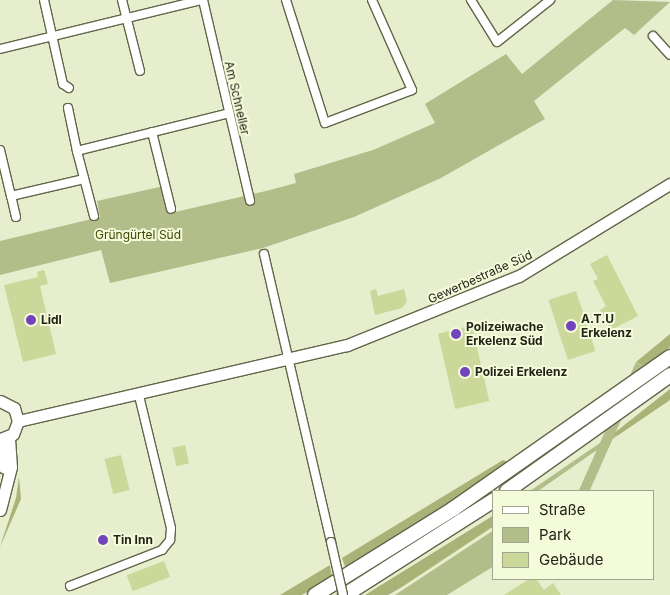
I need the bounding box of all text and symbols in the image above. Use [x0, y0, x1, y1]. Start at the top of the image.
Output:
street label: Am Schneller [222, 60, 252, 136]
park label: Grüngürtel Süd [95, 228, 181, 242]
street label: Gewerbestraße Süd [426, 247, 534, 307]
place label: A.T.U Erkelenz [581, 312, 632, 340]
place label: Lidl [41, 313, 62, 327]
marker: Lidl [25, 314, 37, 326]
place label: Polizeiwache Erkelenz Süd [466, 320, 543, 348]
marker: A.T.U Erkelenz [565, 320, 577, 332]
marker: Polizeiwache Erkelenz Süd [450, 328, 462, 340]
place label: Polizei Erkelenz [475, 365, 567, 379]
marker: Polizei Erkelenz [459, 366, 471, 378]
legend [492, 490, 655, 580]
text: Straße [539, 500, 586, 519]
text: Park [539, 525, 571, 544]
place label: Tin Inn [113, 533, 153, 547]
marker: Tin Inn [97, 534, 109, 546]
text: Gebäude [539, 550, 604, 569]

